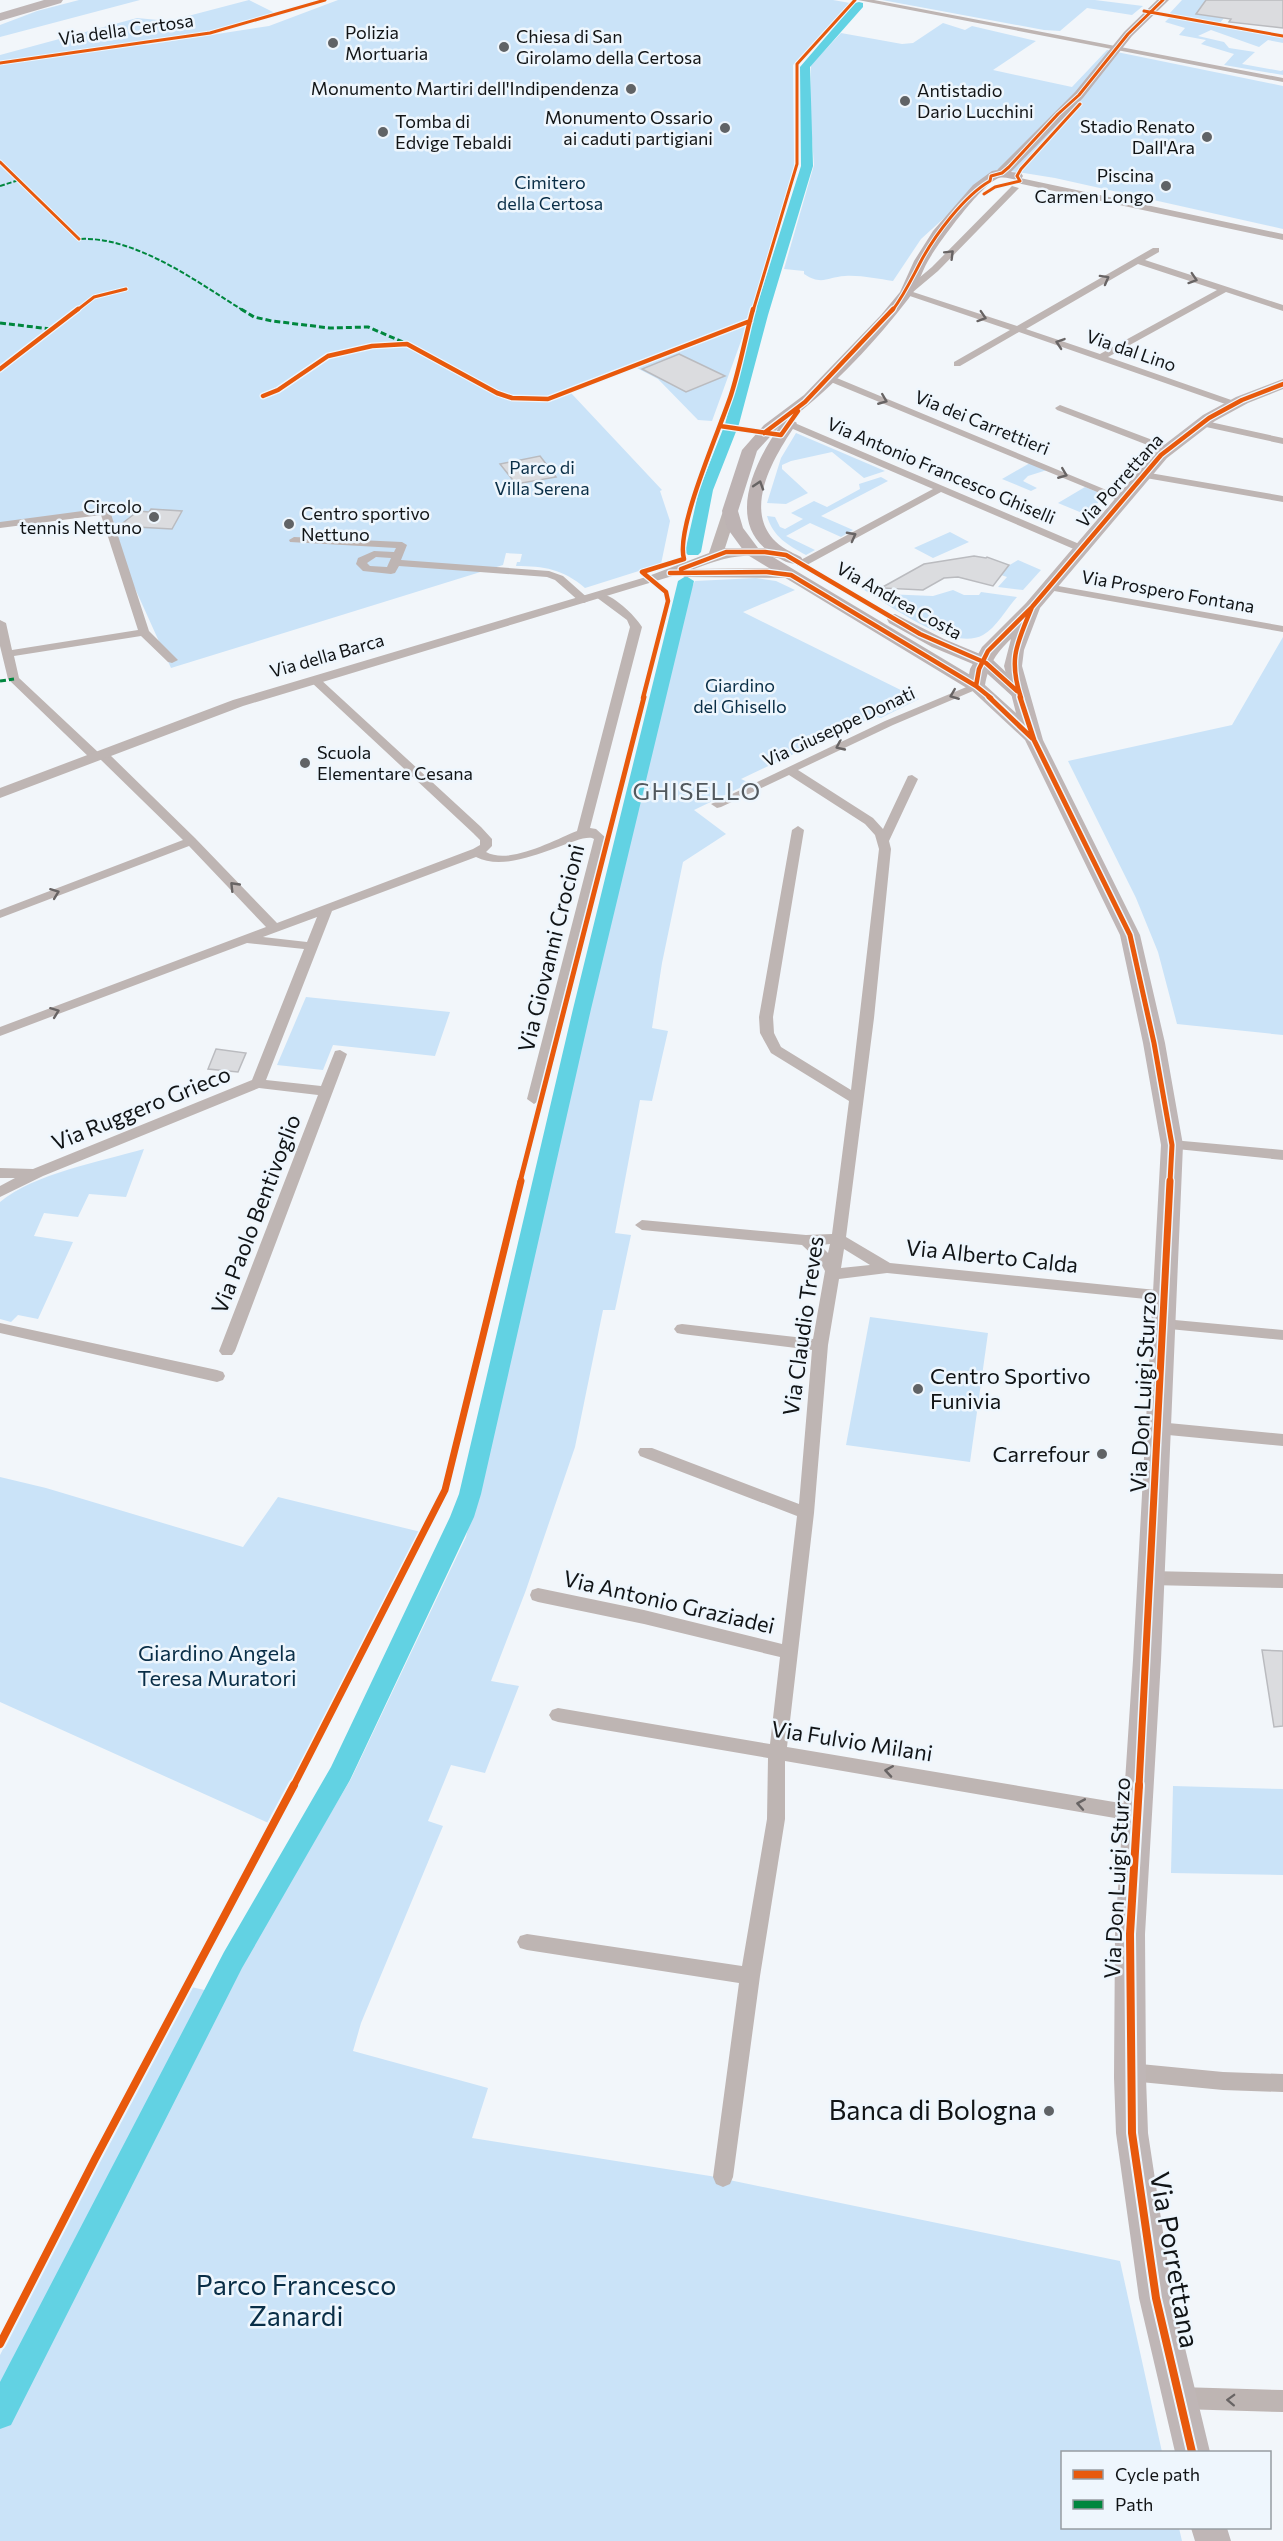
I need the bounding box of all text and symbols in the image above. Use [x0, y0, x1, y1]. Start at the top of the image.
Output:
street label: Via della Certosa [57, 9, 195, 49]
place label: Polizia Mortuaria [345, 21, 428, 64]
place label: Chiesa di San Girolamo della Certosa [516, 25, 702, 68]
marker: Polizia Mortuaria [326, 36, 340, 50]
marker: Chiesa di San Girolamo della Certosa [497, 40, 511, 54]
place label: Monumento Martiri dell'Indipendenza [311, 77, 619, 99]
place label: Antistadio Dario Lucchini [917, 79, 1034, 122]
marker: Monumento Martiri dell'Indipendenza [624, 82, 638, 96]
marker: Antistadio Dario Lucchini [898, 94, 912, 108]
place label: Monumento Ossario ai caduti partigiani [545, 106, 713, 149]
place label: Tomba di Edvige Tebaldi [395, 110, 512, 153]
place label: Stadio Renato Dall'Ara [1080, 115, 1195, 158]
marker: Monumento Ossario ai caduti partigiani [718, 121, 732, 135]
marker: Tomba di Edvige Tebaldi [376, 125, 390, 139]
marker: Stadio Renato Dall'Ara [1200, 130, 1214, 144]
place label: Piscina Carmen Longo [1034, 164, 1154, 207]
park label: Cimitero della Certosa [497, 171, 603, 214]
marker: Piscina Carmen Longo [1159, 179, 1173, 193]
one-way arrow [942, 251, 953, 262]
one-way arrow [1187, 272, 1198, 284]
one-way arrow [1099, 275, 1109, 286]
one-way arrow [976, 310, 987, 323]
street label: Via dal Lino [1083, 324, 1179, 376]
one-way arrow [1055, 338, 1066, 351]
street label: Via dei Carrettieri [912, 385, 1053, 459]
one-way arrow [877, 393, 888, 405]
street label: Via Antonio Francesco Ghiselli [824, 412, 1059, 528]
street label: Via Porrettana [1071, 429, 1167, 532]
park label: Parco di Villa Serena [494, 456, 590, 499]
one-way arrow [1057, 467, 1068, 479]
one-way arrow [752, 480, 764, 491]
place label: Circolo tennis Nettuno [20, 495, 142, 538]
place label: Centro sportivo Nettuno [301, 502, 430, 545]
marker: Circolo tennis Nettuno [147, 510, 161, 524]
marker: Centro sportivo Nettuno [282, 517, 296, 531]
one-way arrow [846, 532, 857, 543]
street label: Via Andrea Costa [833, 557, 966, 644]
street label: Via Prospero Fontana [1080, 565, 1257, 617]
street label: Via della Barca [267, 628, 386, 682]
park label: Giardino del Ghisello [693, 674, 787, 717]
street label: Via Giuseppe Donati [759, 681, 918, 771]
one-way arrow [950, 688, 961, 700]
one-way arrow [835, 739, 846, 751]
place label: Scuola Elementare Cesana [317, 741, 473, 784]
marker: Scuola Elementare Cesana [298, 756, 312, 770]
district label: GHISELLO [632, 776, 762, 805]
street label: Via Giovanni Crocioni [512, 841, 589, 1055]
one-way arrow [230, 882, 241, 893]
one-way arrow [49, 888, 59, 901]
one-way arrow [49, 1006, 60, 1019]
street label: Via Ruggero Grieco [47, 1059, 234, 1156]
street label: Via Paolo Bentivoglio [205, 1110, 306, 1317]
street label: Via Alberto Calda [904, 1233, 1080, 1278]
street label: Via Claudio Treves [777, 1234, 828, 1418]
street label: Via Don Luigi Sturzo [1124, 1291, 1161, 1493]
place label: Centro Sportivo Funivia [930, 1362, 1091, 1414]
marker: Centro Sportivo Funivia [911, 1382, 925, 1396]
place label: Carrefour [992, 1440, 1090, 1467]
marker: Carrefour [1095, 1447, 1109, 1461]
street label: Via Antonio Graziadei [561, 1564, 777, 1639]
park label: Giardino Angela Teresa Muratori [137, 1639, 297, 1691]
street label: Via Fulvio Milani [769, 1714, 935, 1767]
one-way arrow [884, 1765, 894, 1778]
street label: Via Don Luigi Sturzo [1098, 1777, 1135, 1979]
one-way arrow [1076, 1798, 1086, 1811]
place label: Banca di Bologna [829, 2093, 1037, 2126]
marker: Banca di Bologna [1042, 2104, 1056, 2118]
street label: Via Porrettana [1144, 2169, 1207, 2350]
park label: Parco Francesco Zanardi [196, 2268, 396, 2332]
one-way arrow [1226, 2393, 1235, 2406]
legend [1061, 2451, 1271, 2529]
text: Cycle path [1115, 2463, 1200, 2485]
text: Path [1115, 2493, 1153, 2515]

